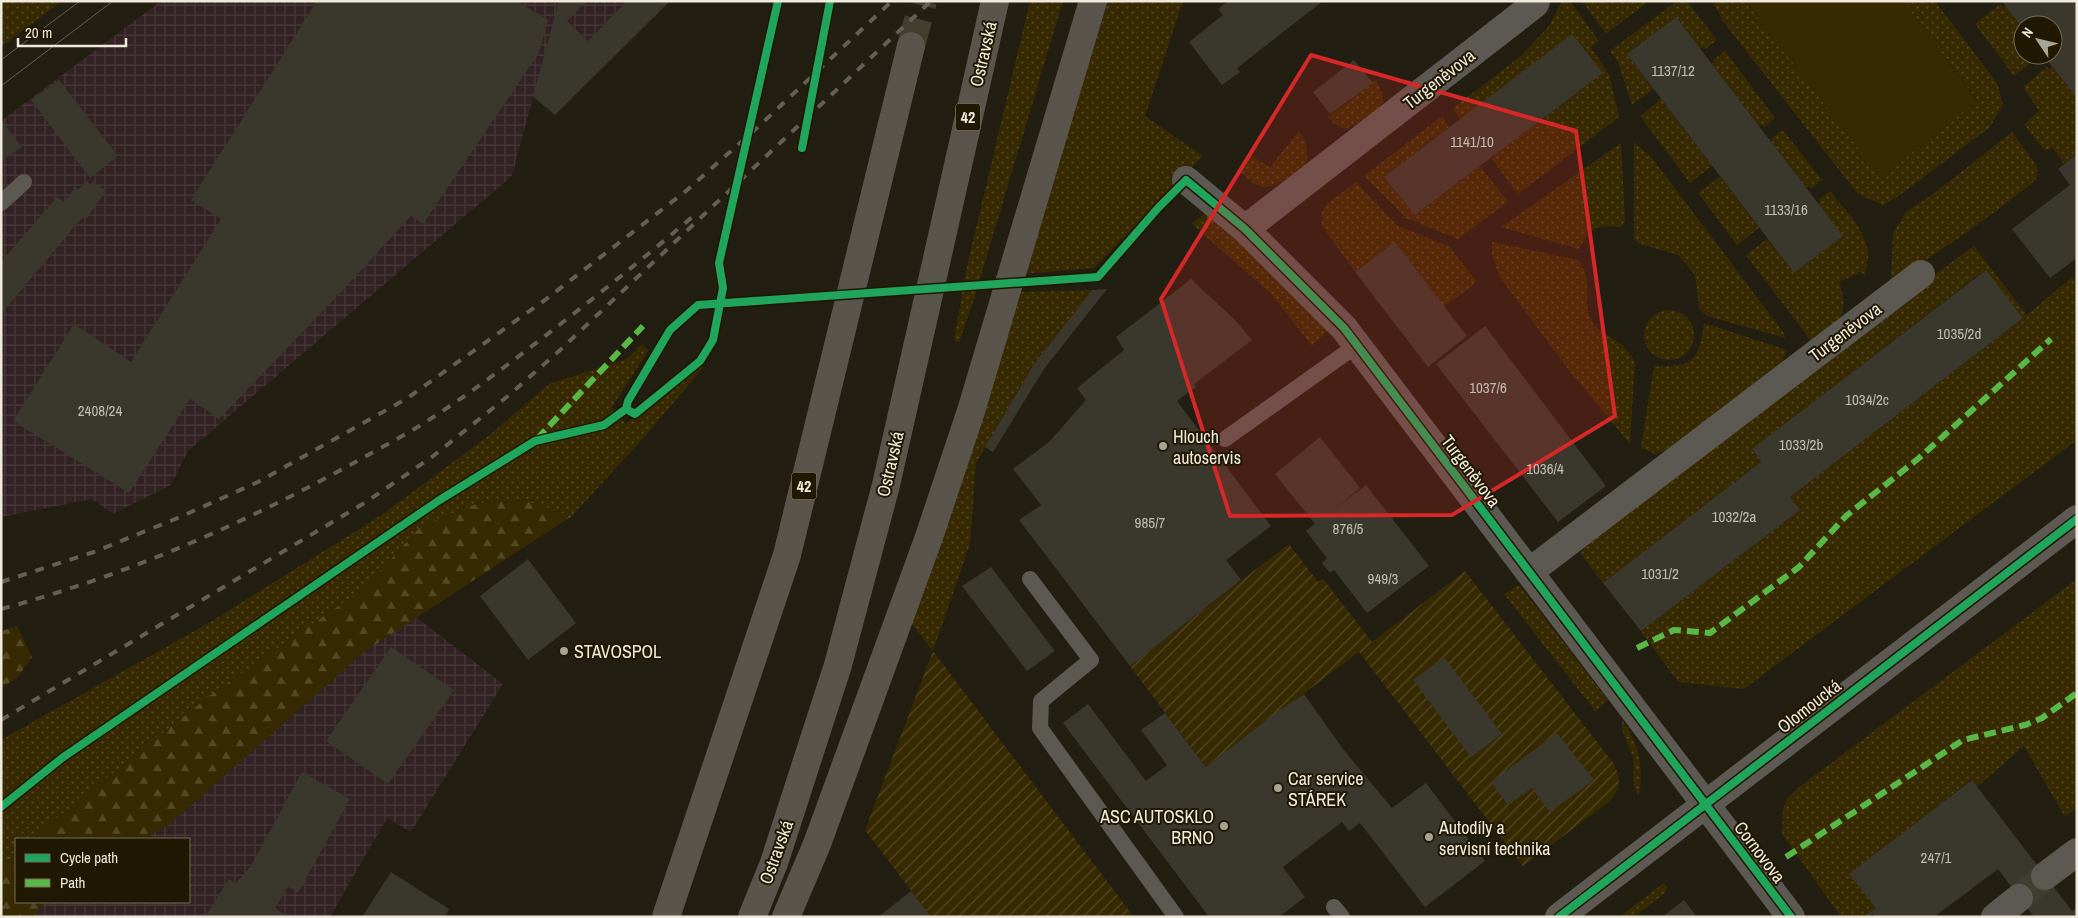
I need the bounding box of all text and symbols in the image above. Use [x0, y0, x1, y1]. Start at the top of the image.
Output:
scale bar [18, 15, 125, 47]
north arrow [2013, 15, 2063, 65]
street label: Ostravská [963, 19, 1003, 89]
text: 20 m [25, 22, 52, 43]
text: N [2018, 24, 2037, 41]
street label: Turgeněvova [1398, 43, 1480, 115]
house number: 1137/12 [1651, 60, 1695, 81]
road number: 42 [956, 104, 980, 130]
house number: 1141/10 [1450, 131, 1494, 152]
house number: 1133/16 [1764, 199, 1808, 220]
street label: Turgeněvova [1804, 296, 1886, 368]
house number: 1035/2d [1937, 323, 1981, 344]
house number: 1037/6 [1469, 377, 1507, 398]
house number: 1034/2c [1845, 389, 1889, 410]
house number: 2408/24 [78, 400, 122, 421]
place label: Hlouch autoservis [1173, 424, 1241, 470]
street label: Ostravská [870, 429, 910, 499]
street label: Turgeněvova [1435, 430, 1507, 512]
house number: 1033/2b [1779, 434, 1823, 455]
marker: Hlouch autoservis [1157, 440, 1169, 452]
house number: 1036/4 [1526, 458, 1564, 479]
road number: 42 [792, 472, 816, 500]
house number: 1032/2a [1712, 506, 1756, 527]
house number: 985/7 [1135, 512, 1166, 533]
house number: 876/5 [1333, 518, 1364, 539]
house number: 1031/2 [1641, 563, 1679, 584]
house number: 949/3 [1368, 568, 1399, 589]
place label: STAVOSPOL [574, 639, 661, 664]
marker: STAVOSPOL [558, 645, 570, 657]
street label: Olomoucká [1772, 673, 1846, 739]
place label: Car service STÁREK [1288, 766, 1363, 812]
marker: Car service STÁREK [1272, 782, 1284, 794]
place label: ASC AUTOSKLO BRNO [1099, 804, 1214, 850]
place label: Autodíly a servisní technika [1438, 815, 1551, 861]
street label: Cornovova [1729, 816, 1791, 888]
street label: Ostravská [753, 817, 799, 887]
marker: ASC AUTOSKLO BRNO [1218, 820, 1230, 832]
marker: Autodíly a servisní technika [1423, 831, 1435, 843]
legend [15, 838, 190, 903]
text: Cycle path [60, 847, 118, 868]
house number: 247/1 [1921, 847, 1952, 868]
text: Path [60, 872, 85, 893]

